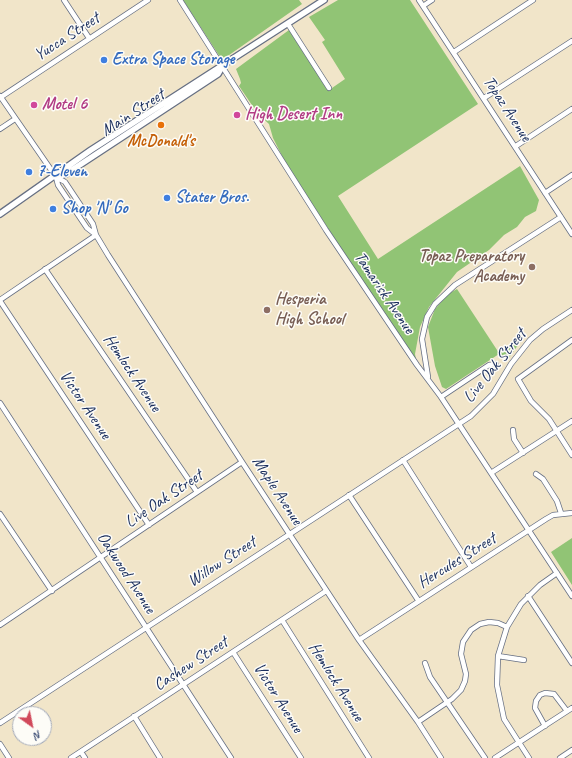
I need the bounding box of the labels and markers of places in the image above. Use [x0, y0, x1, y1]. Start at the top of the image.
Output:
place label: Extra Space Storage [112, 50, 234, 70]
marker: Extra Space Storage [99, 55, 109, 65]
place label: Motel 6 [42, 95, 87, 115]
marker: Motel 6 [29, 100, 39, 110]
place label: High Desert Inn [245, 105, 342, 125]
marker: High Desert Inn [232, 110, 242, 120]
marker: McDonald's [156, 120, 166, 130]
place label: McDonald's [127, 132, 195, 152]
place label: 7-Eleven [37, 162, 87, 182]
marker: 7-Eleven [24, 167, 34, 177]
place label: Stater Bros. [175, 188, 249, 208]
marker: Stater Bros. [162, 193, 172, 203]
place label: Shop 'N' Go [61, 199, 128, 219]
marker: Shop 'N' Go [48, 204, 58, 214]
place label: Topaz Preparatory Academy [419, 247, 524, 287]
marker: Topaz Preparatory Academy [527, 262, 537, 272]
place label: Hesperia High School [275, 290, 344, 330]
marker: Hesperia High School [262, 305, 272, 315]

